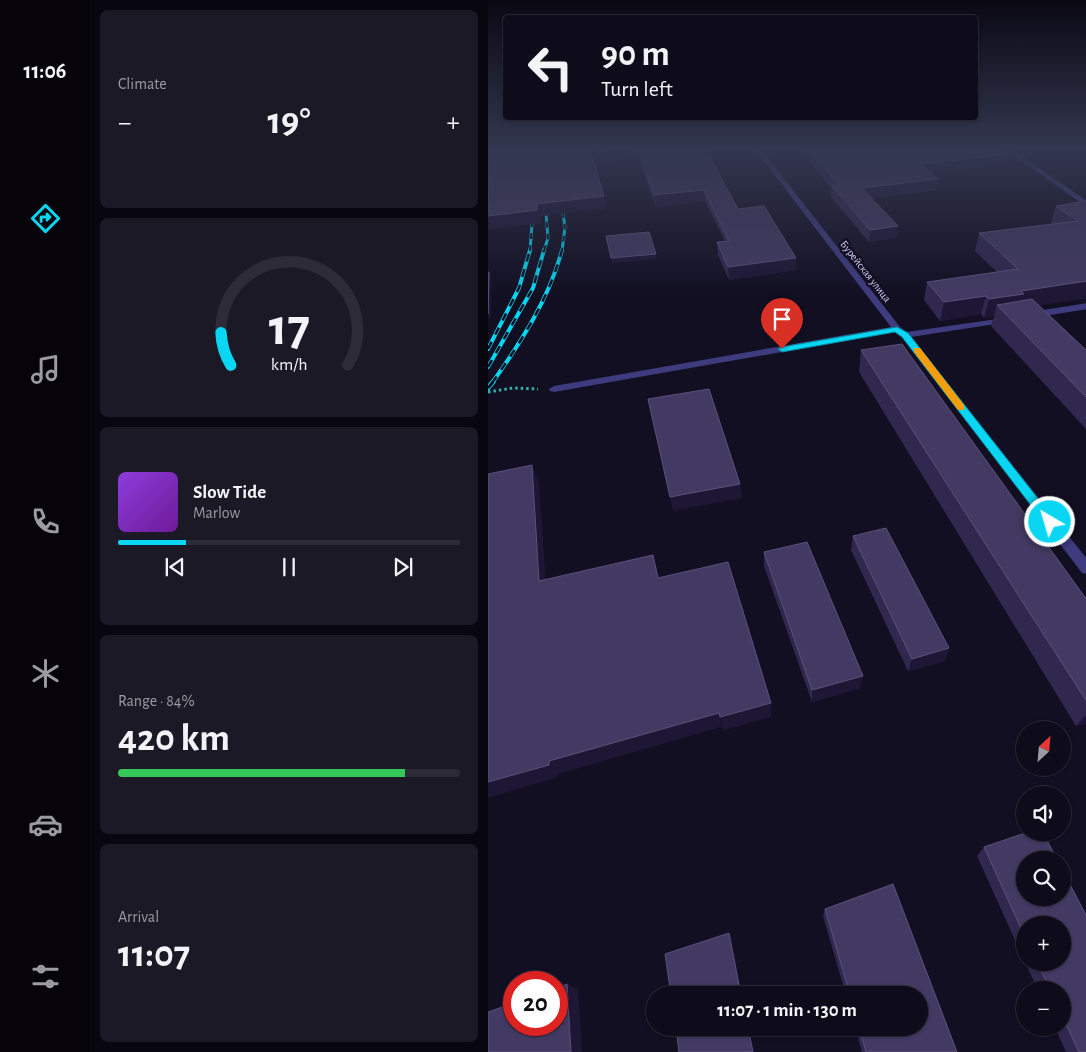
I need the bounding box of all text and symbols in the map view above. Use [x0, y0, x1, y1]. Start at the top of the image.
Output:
icon: left [518, 35, 583, 100]
text: 90 m [601, 37, 670, 72]
text: 11:06 [24, 60, 66, 82]
text: Climate [118, 76, 167, 92]
text: Turn left [601, 78, 673, 100]
text: 19° [267, 103, 311, 141]
text: − [118, 109, 131, 137]
text: + [447, 109, 460, 137]
icon: directions [28, 201, 63, 236]
street label: Бурейская улица [838, 239, 893, 304]
pin [761, 298, 803, 349]
text: 17 [268, 302, 310, 354]
icon: arrive [768, 305, 796, 333]
icon: music [28, 352, 63, 387]
text: km/h [271, 356, 307, 374]
text: Slow Tide [193, 483, 266, 502]
position arrow [1023, 495, 1075, 547]
icon: phone [28, 504, 63, 539]
text: Marlow [193, 505, 240, 521]
icon: previous [161, 553, 189, 581]
icon: pause [275, 553, 303, 581]
icon: next [389, 553, 417, 581]
icon: climate [28, 656, 63, 691]
text: Range · 84% [118, 693, 195, 709]
text: 420 km [118, 720, 230, 758]
north arrow [1016, 721, 1070, 776]
map controls [1016, 721, 1071, 1036]
button: sound [1016, 786, 1071, 841]
icon: car [28, 807, 63, 842]
button: search [1016, 851, 1071, 906]
text: Arrival [118, 909, 159, 925]
button: + [1016, 916, 1071, 971]
text: 11:07 [118, 936, 190, 974]
icon: filters [28, 959, 63, 994]
speed limit sign: 20 [503, 971, 568, 1036]
button: − [1016, 981, 1071, 1036]
text: 11:07 · 1 min · 130 m [717, 1001, 857, 1020]

